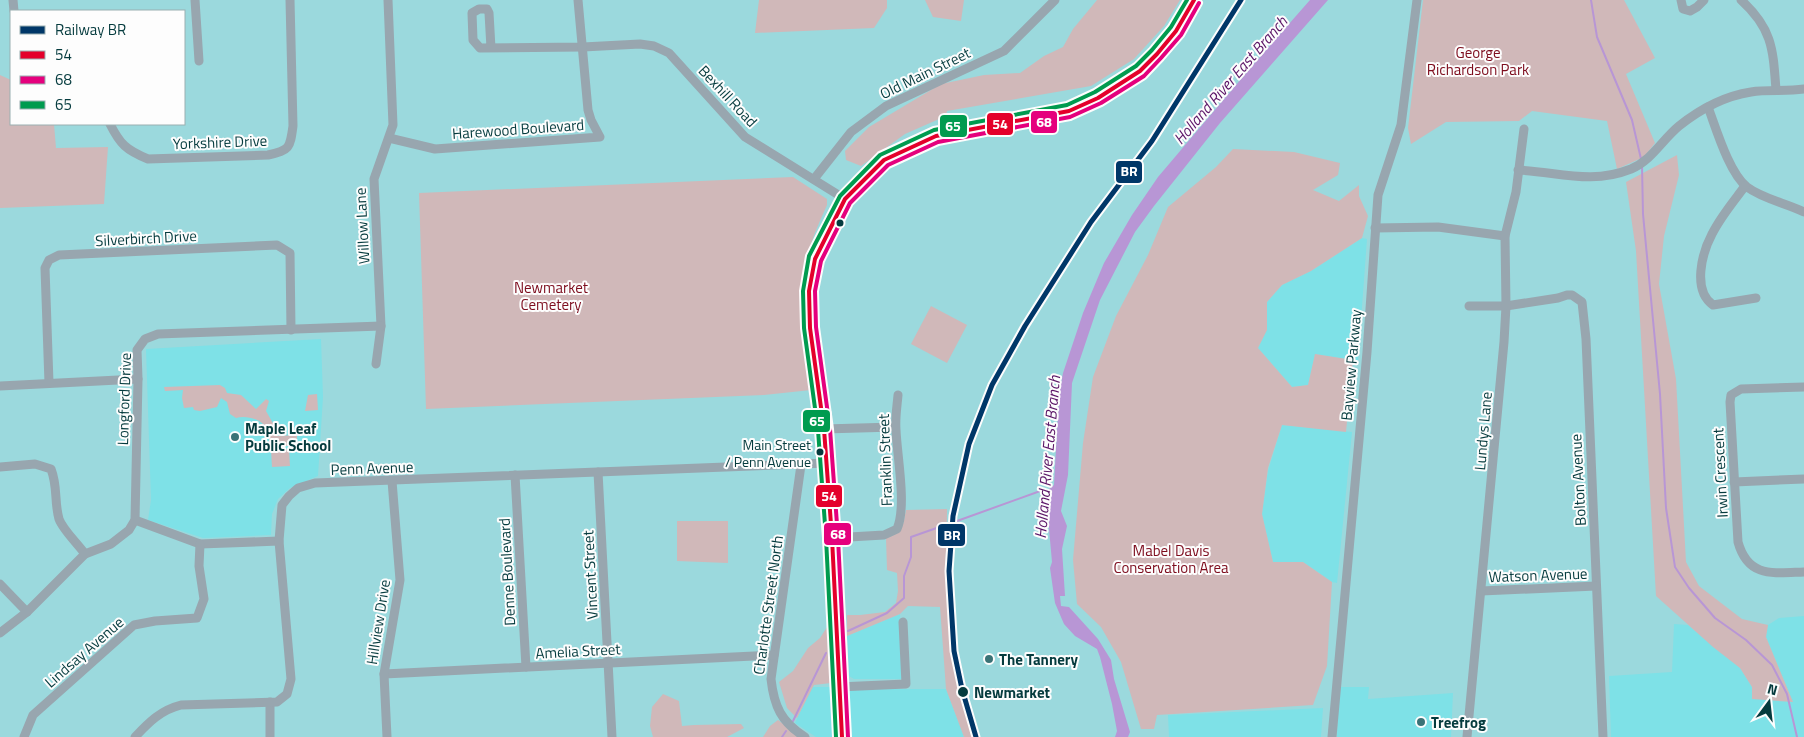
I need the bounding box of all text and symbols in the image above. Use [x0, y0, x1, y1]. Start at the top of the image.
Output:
legend [10, 10, 185, 125]
water label: Holland River East Branch [1167, 10, 1293, 150]
text: Railway BR [55, 18, 126, 41]
street label: Old Main Street [876, 41, 975, 105]
park label: George Richardson Park [1427, 41, 1529, 81]
text: 54 [55, 43, 72, 66]
street label: Bexhill Road [693, 60, 763, 132]
text: 68 [55, 68, 72, 91]
text: 65 [55, 93, 72, 116]
line badge: 68 [1030, 110, 1058, 134]
text: 68 [1036, 111, 1052, 132]
line badge: 54 [986, 112, 1014, 136]
street label: Harewood Boulevard [451, 113, 585, 145]
text: 54 [992, 113, 1008, 134]
line badge: 65 [939, 114, 968, 138]
text: 65 [945, 115, 961, 136]
street label: Yorkshire Drive [172, 129, 268, 155]
line badge: BR [1115, 160, 1143, 184]
text: BR [1120, 160, 1138, 181]
street label: Willow Lane [349, 187, 375, 265]
unlabelled marker [835, 218, 845, 228]
street label: Silverbirch Drive [95, 224, 197, 252]
park label: Newmarket Cemetery [514, 276, 589, 316]
street label: Bayview Parkway [1335, 309, 1367, 421]
street label: Longford Drive [111, 352, 137, 446]
water label: Holland River East Branch [1028, 374, 1066, 539]
street label: Lundys Lane [1468, 391, 1498, 471]
line badge: 65 [802, 409, 831, 433]
text: 65 [809, 410, 825, 431]
street label: Franklin Street [872, 413, 898, 507]
place label: Maple Leaf Public School [245, 417, 331, 457]
street label: Irwin Crescent [1706, 427, 1734, 519]
marker: Maple Leaf Public School [229, 431, 241, 443]
street label: Bolton Avenue [1564, 433, 1592, 527]
place label: Main Street / Penn Avenue [725, 434, 811, 472]
marker: Main Street / Penn Avenue [815, 447, 825, 457]
street label: Penn Avenue [330, 455, 414, 481]
line badge: 54 [815, 484, 843, 508]
text: 54 [821, 485, 837, 506]
street label: Denne Boulevard [493, 518, 521, 626]
line badge: 68 [823, 522, 852, 546]
text: 68 [830, 523, 846, 544]
line badge: BR [937, 523, 966, 547]
text: BR [943, 524, 961, 545]
street label: Vincent Street [576, 529, 604, 620]
street label: Charlotte Street North [747, 534, 789, 676]
park label: Mabel Davis Conservation Area [1113, 539, 1229, 579]
street label: Watson Avenue [1488, 562, 1588, 588]
street label: Hillview Drive [360, 578, 396, 666]
street label: Lindsay Avenue [39, 611, 129, 693]
street label: Amelia Street [535, 637, 622, 665]
place label: The Tannery [999, 648, 1078, 671]
marker: The Tannery [983, 653, 995, 665]
north arrow [1744, 677, 1794, 727]
text: N [1765, 678, 1780, 700]
place label: Newmarket [974, 681, 1051, 704]
marker: Newmarket [956, 685, 970, 699]
place label: Treefrog [1431, 711, 1486, 734]
marker: Treefrog [1415, 716, 1427, 728]

